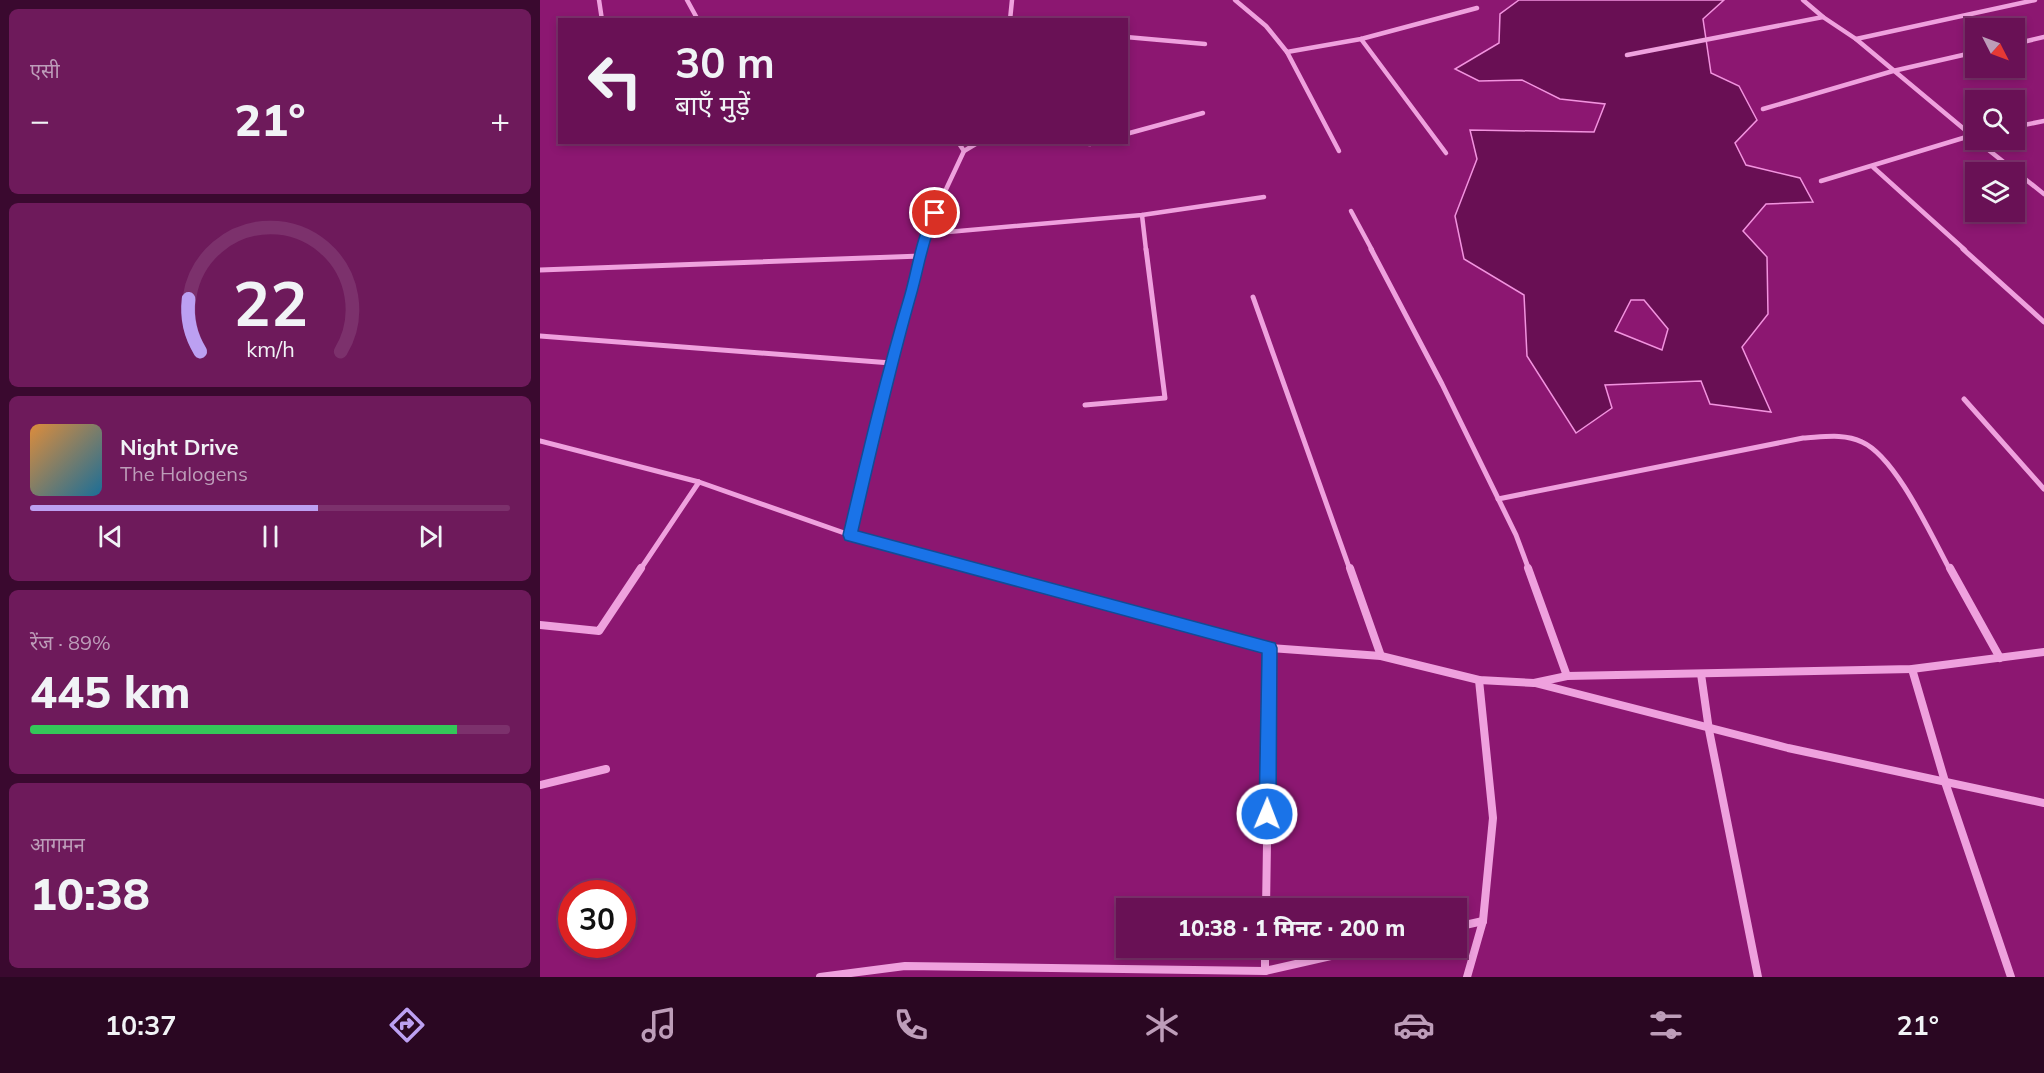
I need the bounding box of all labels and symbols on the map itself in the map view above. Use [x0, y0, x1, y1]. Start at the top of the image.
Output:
north arrow [1965, 18, 2025, 78]
pin [909, 187, 960, 238]
position arrow [1235, 782, 1299, 846]
speed limit sign: 30 [558, 880, 636, 958]

